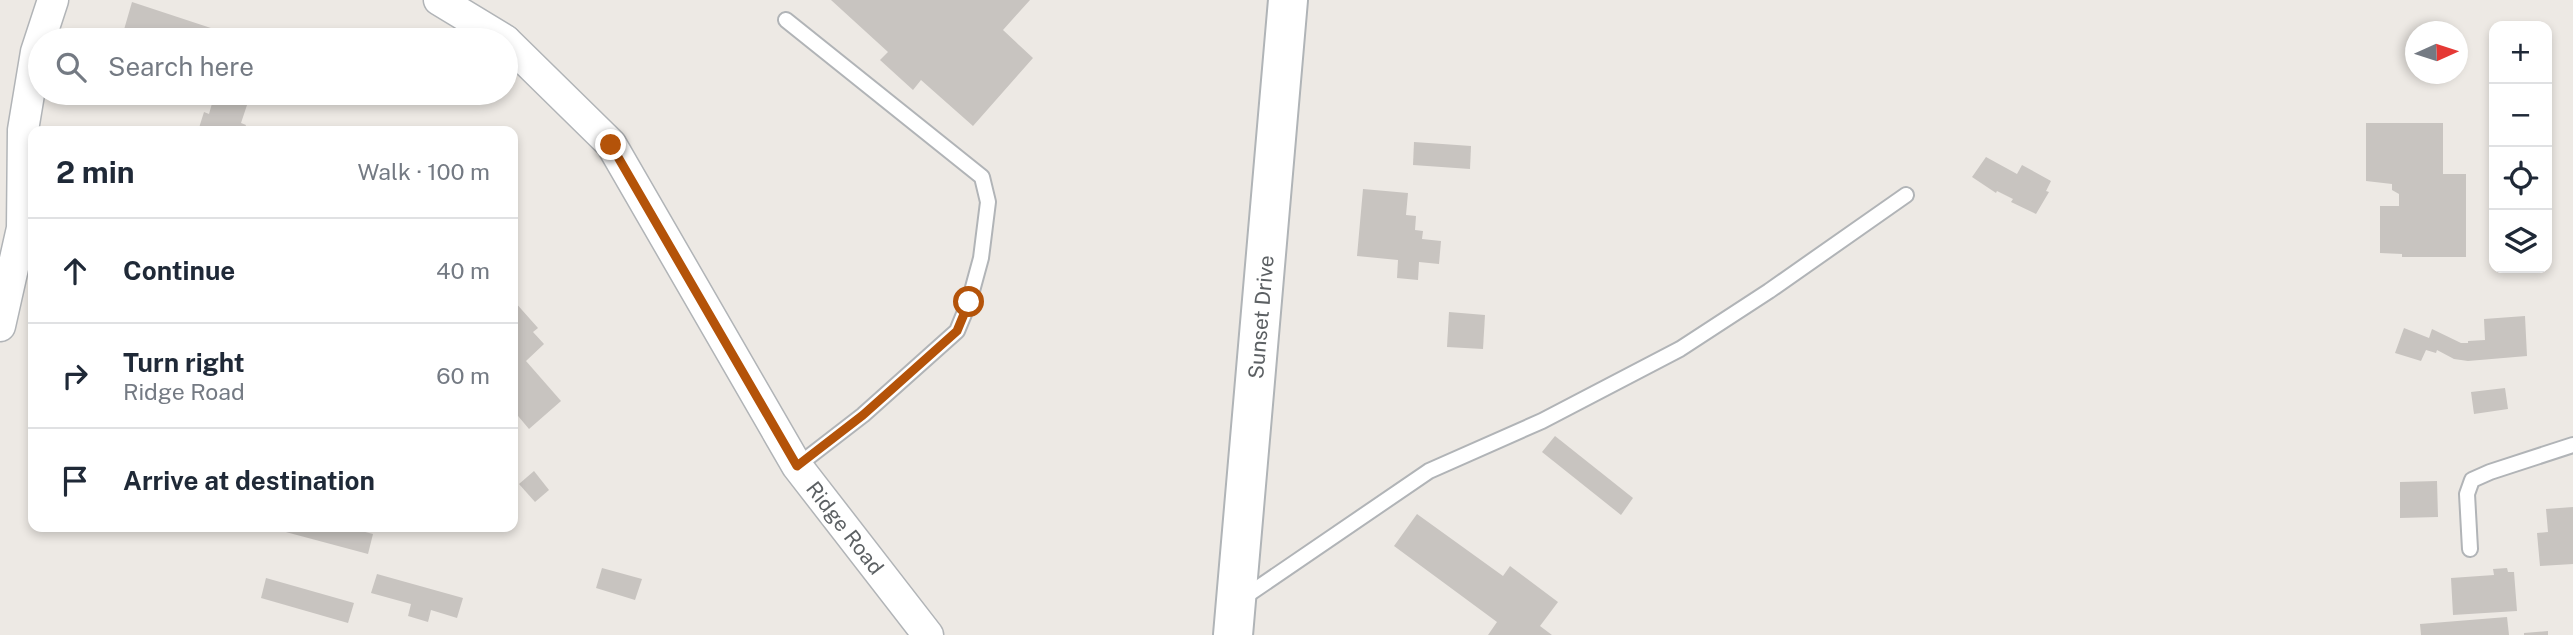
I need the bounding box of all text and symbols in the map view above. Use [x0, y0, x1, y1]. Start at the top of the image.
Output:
north arrow [2405, 21, 2468, 84]
map controls [2489, 21, 2552, 273]
button: + [2489, 21, 2552, 84]
search box [28, 28, 518, 105]
icon: search [52, 48, 90, 86]
text: Search here [108, 51, 254, 82]
button: − [2489, 84, 2552, 147]
route end [595, 129, 626, 160]
button: locate [2489, 147, 2552, 210]
text: 2 min [56, 154, 135, 190]
text: Walk · 100 m [357, 158, 490, 185]
button: layers [2489, 210, 2552, 273]
icon: ahead [56, 252, 94, 290]
street label: Sunset Drive [1243, 254, 1279, 380]
text: Continue [123, 255, 235, 286]
text: 40 m [436, 257, 490, 284]
route start [953, 286, 984, 317]
text: Turn right [123, 347, 245, 378]
icon: right [56, 357, 94, 395]
text: 60 m [436, 362, 490, 389]
text: Ridge Road [123, 378, 245, 405]
icon: arrive [56, 462, 94, 500]
text: Arrive at destination [123, 465, 375, 496]
street label: Ridge Road [801, 477, 889, 579]

